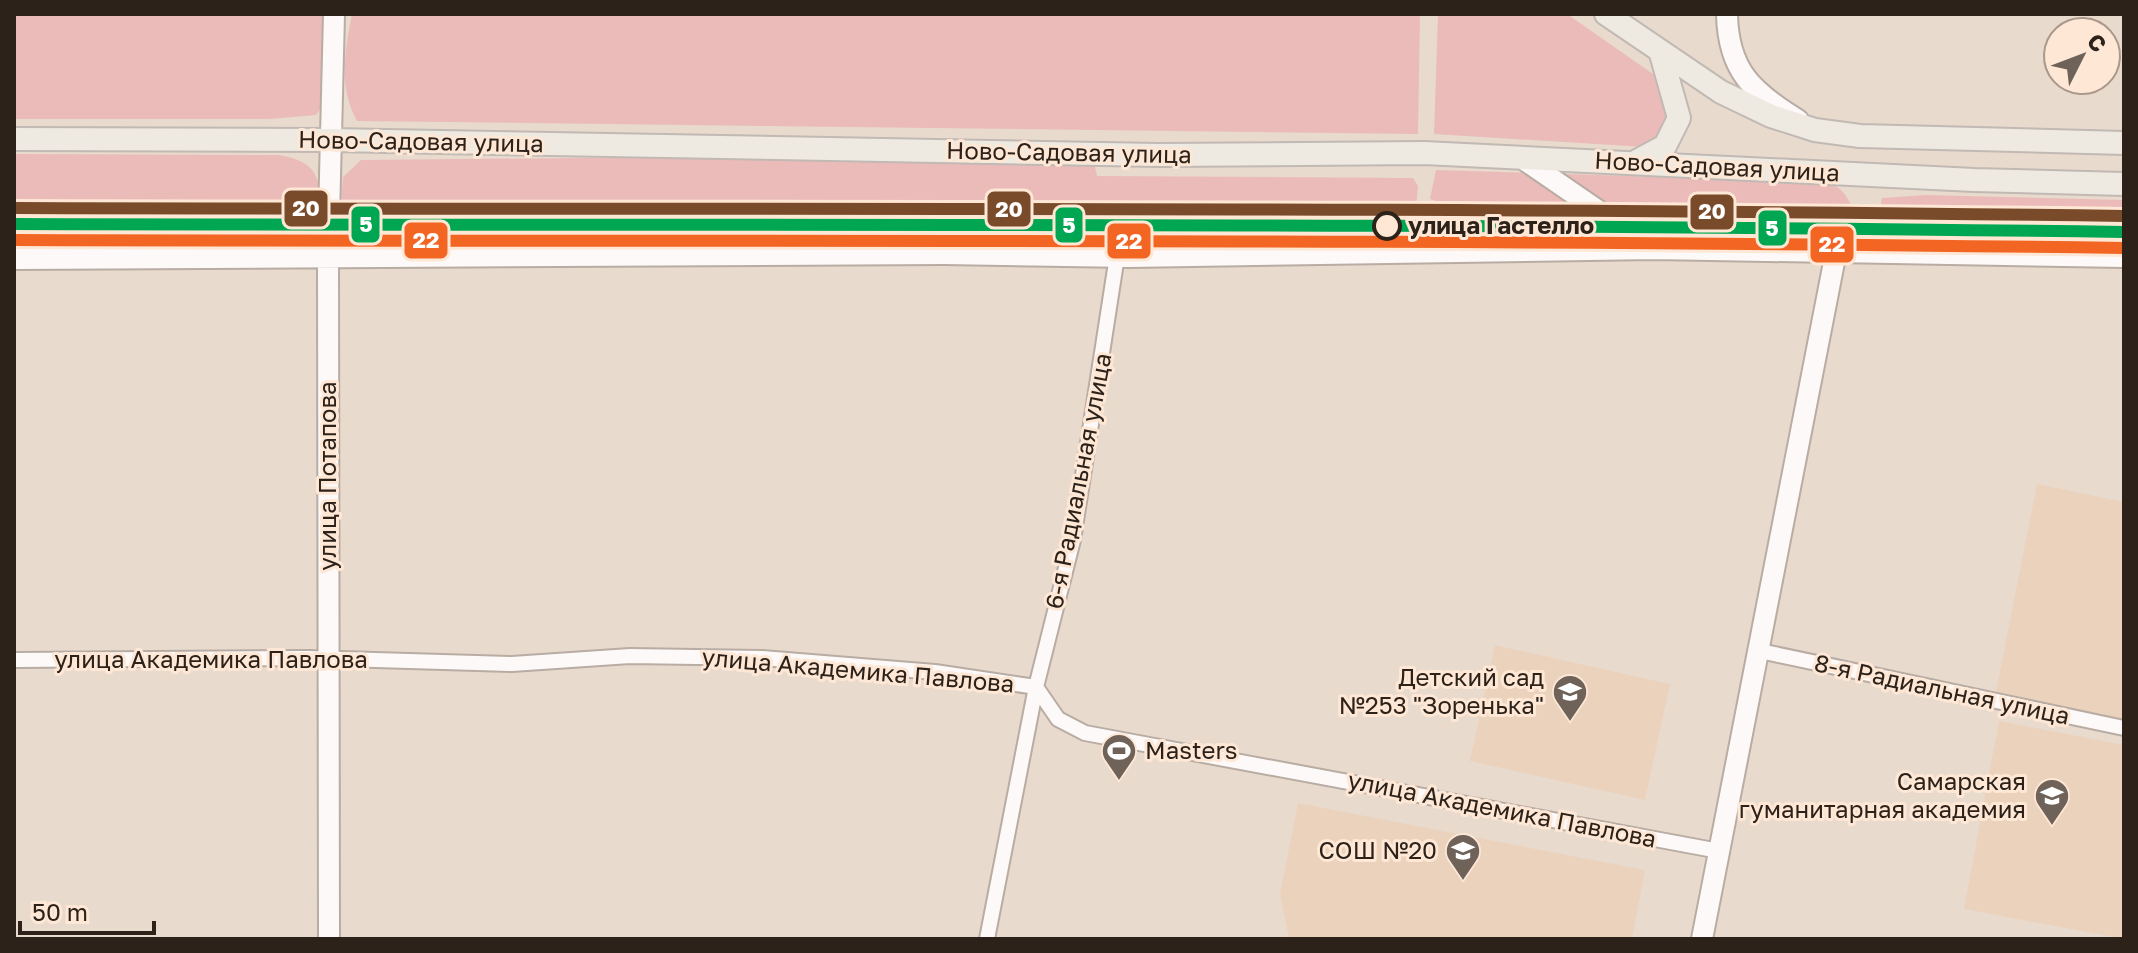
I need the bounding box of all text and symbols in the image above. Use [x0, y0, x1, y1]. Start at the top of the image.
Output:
north arrow [2042, 16, 2122, 96]
text: С [2082, 27, 2112, 57]
street label: Ново-Садовая улица [298, 124, 544, 157]
street label: Ново-Садовая улица [946, 135, 1192, 168]
street label: Ново-Садовая улица [1594, 145, 1840, 186]
line badge: 20 [283, 189, 329, 228]
line badge: 20 [986, 190, 1032, 228]
line badge: 20 [1689, 193, 1735, 231]
text: 20 [292, 194, 320, 221]
text: 20 [995, 195, 1023, 222]
text: 20 [1698, 197, 1726, 224]
line badge: 5 [350, 205, 381, 244]
line badge: 5 [1054, 206, 1084, 244]
line badge: 5 [1757, 209, 1788, 247]
text: 5 [359, 210, 373, 237]
place label: улица Гастелло [1408, 210, 1594, 239]
text: 5 [1062, 211, 1076, 238]
marker: улица Гастелло [1373, 212, 1401, 240]
text: 5 [1765, 214, 1779, 241]
line badge: 22 [403, 221, 449, 260]
line badge: 22 [1106, 222, 1152, 260]
line badge: 22 [1809, 225, 1855, 264]
text: 22 [413, 226, 439, 253]
text: 22 [1116, 227, 1142, 254]
text: 22 [1819, 230, 1845, 257]
street label: 6-я Радиальная улица [1038, 350, 1117, 611]
street label: улица Потапова [312, 381, 341, 571]
street label: улица Академика Павлова [701, 641, 1016, 698]
street label: улица Академика Павлова [54, 644, 368, 673]
street label: 8-я Радиальная улица [1812, 647, 2073, 730]
place label: Детский сад №253 "Зоренька" [1339, 662, 1544, 719]
school or university icon: Детский сад №253 "Зоренька" [1551, 673, 1589, 723]
sports icon: Masters [1100, 732, 1138, 782]
place label: Masters [1145, 735, 1238, 764]
street label: улица Академика Павлова [1346, 764, 1659, 853]
place label: Самарская гуманитарная академия [1739, 766, 2026, 823]
school or university icon: Самарская гуманитарная академия [2033, 777, 2071, 827]
school or university icon: СОШ №20 [1444, 832, 1482, 882]
place label: СОШ №20 [1319, 835, 1437, 864]
scale bar [20, 885, 154, 935]
text: 50 m [32, 897, 88, 926]

